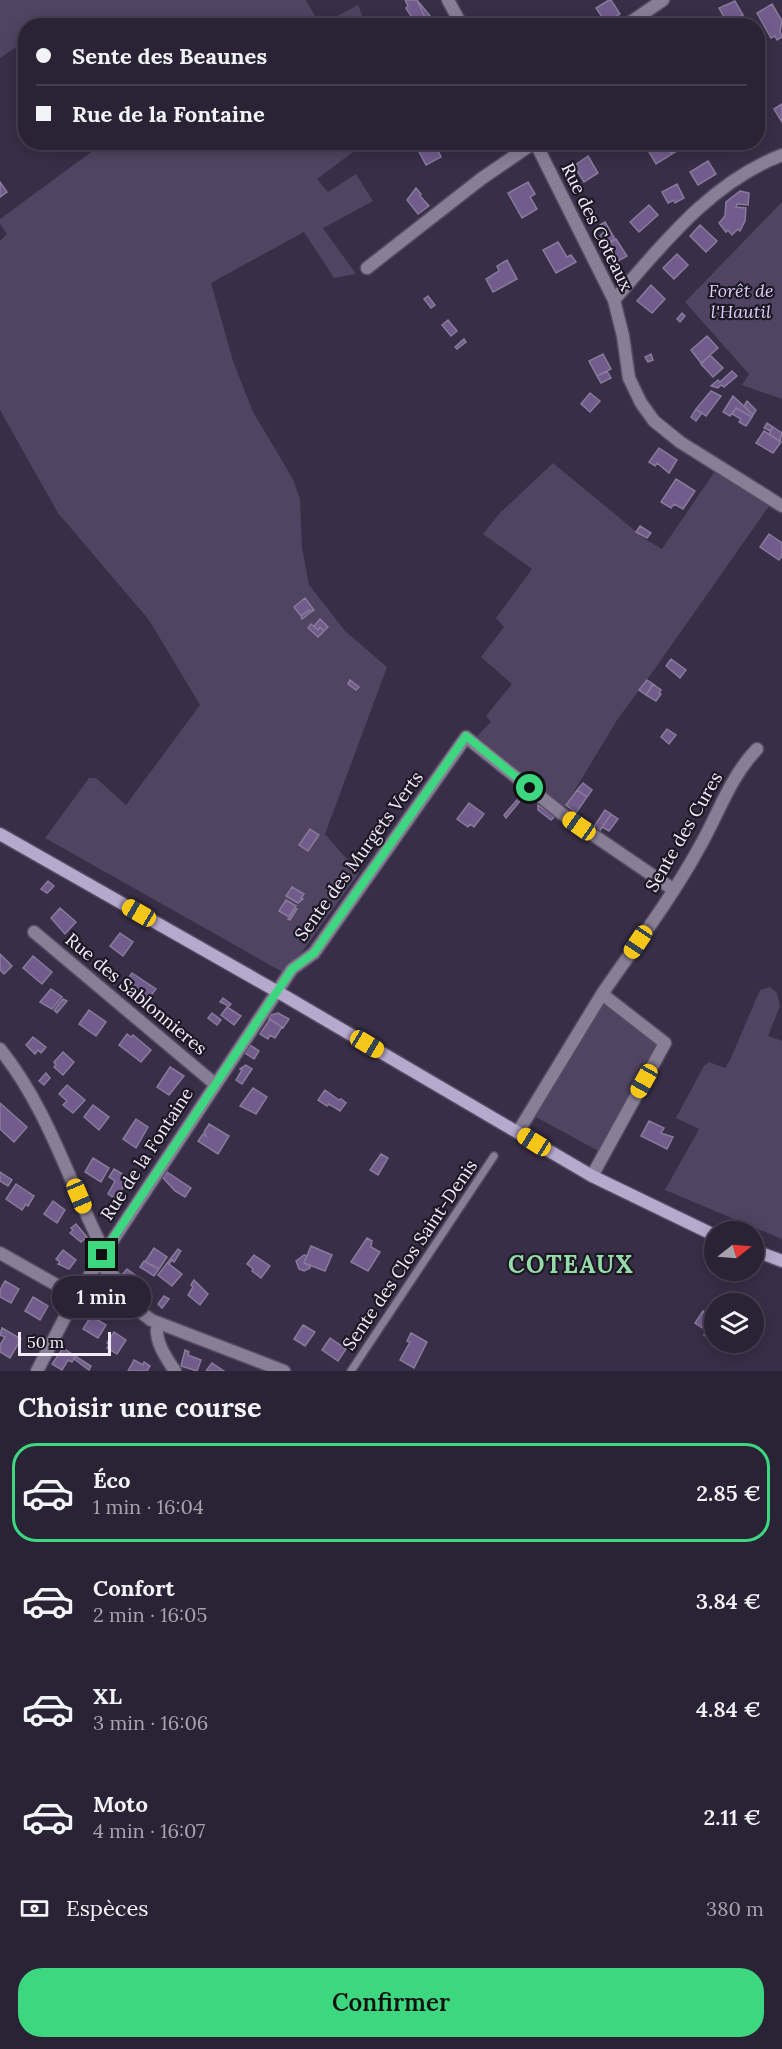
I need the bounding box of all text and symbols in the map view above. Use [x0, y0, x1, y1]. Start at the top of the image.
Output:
text: Sente des Beaunes [72, 42, 267, 70]
text: Rue de la Fontaine [72, 100, 265, 128]
street label: Rue des Coteaux [557, 159, 639, 295]
park label: Forêt de l'Hautil [708, 279, 774, 323]
street label: Sente des Murgets Verts [289, 766, 428, 945]
street label: Sente des Cures [640, 768, 727, 896]
route start [516, 774, 543, 801]
car [559, 808, 599, 844]
car [119, 896, 159, 930]
car [620, 922, 656, 962]
street label: Rue des Sablonnieres [61, 928, 212, 1060]
car [347, 1027, 387, 1061]
car [627, 1061, 661, 1101]
street label: Rue de la Fontaine [95, 1083, 198, 1224]
car [514, 1125, 554, 1159]
street label: Sente des Clos Saint-Denis [337, 1155, 482, 1354]
car [64, 1176, 94, 1216]
north arrow [704, 1221, 764, 1281]
map controls [704, 1221, 764, 1353]
route end [88, 1241, 115, 1268]
district label: COTEAUX [508, 1249, 634, 1280]
callout: 1 min [52, 1276, 152, 1318]
text: 1 min [76, 1284, 127, 1309]
button: layers [704, 1293, 764, 1353]
scale bar [18, 1329, 111, 1356]
text: 50 m [27, 1332, 64, 1352]
text: Choisir une course [18, 1390, 261, 1424]
icon: car [21, 1466, 75, 1520]
text: Éco [93, 1466, 130, 1494]
text: 2.85 € [696, 1479, 761, 1507]
text: 1 min · 16:04 [93, 1494, 204, 1519]
icon: car [21, 1574, 75, 1628]
text: Confort [93, 1574, 175, 1602]
text: 3.84 € [696, 1587, 761, 1615]
text: 2 min · 16:05 [93, 1602, 207, 1627]
icon: car [21, 1682, 75, 1736]
text: XL [93, 1682, 122, 1710]
text: 4.84 € [696, 1695, 761, 1723]
text: 3 min · 16:06 [93, 1710, 208, 1735]
icon: car [21, 1790, 75, 1844]
text: Moto [93, 1790, 148, 1818]
text: 2.11 € [704, 1803, 761, 1831]
text: 4 min · 16:07 [93, 1818, 205, 1843]
icon: cash [18, 1892, 51, 1925]
text: Espèces [66, 1894, 149, 1922]
text: 380 m [706, 1896, 764, 1921]
button: Confirmer [18, 1968, 764, 2037]

